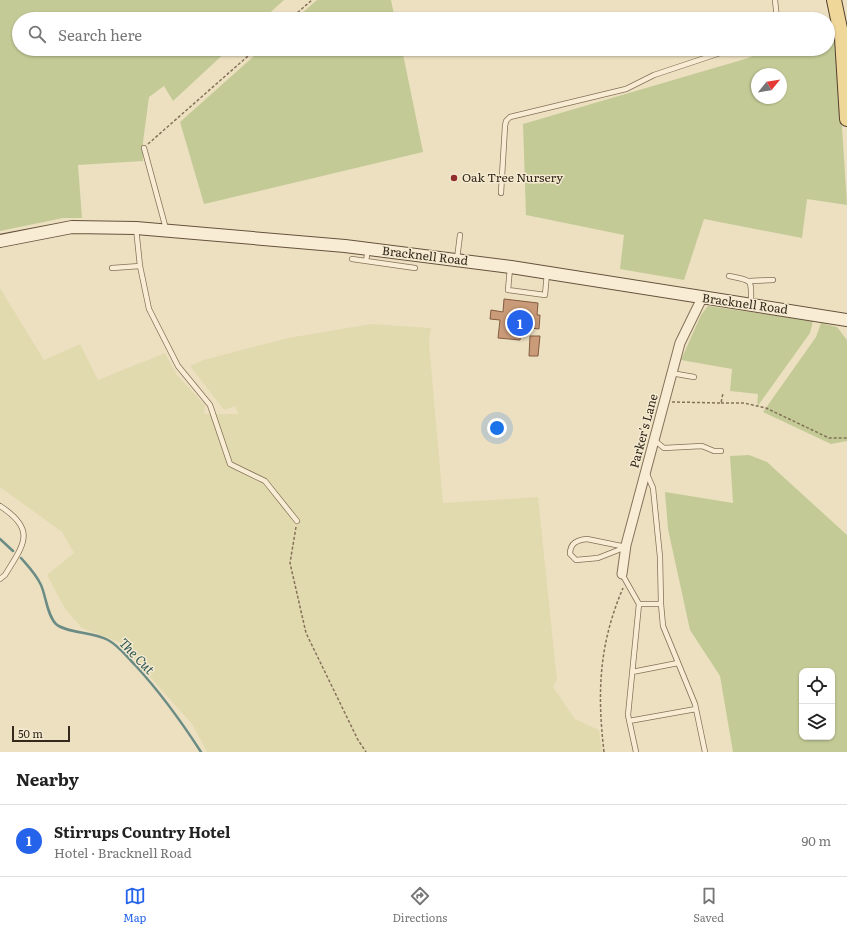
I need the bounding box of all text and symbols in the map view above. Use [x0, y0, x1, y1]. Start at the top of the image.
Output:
search box [12, 12, 835, 56]
icon: search [26, 23, 48, 45]
text: Search here [58, 23, 142, 46]
north arrow [751, 68, 787, 104]
place label: Oak Tree Nursery [462, 168, 563, 186]
marker: Oak Tree Nursery [449, 173, 459, 183]
street label: Bracknell Road [381, 241, 470, 269]
street label: Bracknell Road [701, 288, 790, 318]
pin: 1 [507, 308, 533, 338]
street label: Parker's Lane [624, 392, 662, 470]
your location [487, 418, 507, 438]
water label: The Cut [115, 633, 160, 678]
map controls [799, 668, 835, 740]
button: locate [799, 668, 835, 704]
button: layers [799, 704, 835, 740]
scale bar [12, 724, 70, 743]
text: 50 m [18, 725, 43, 741]
text: Nearby [16, 766, 79, 791]
text: Stirrups Country Hotel [54, 820, 230, 843]
text: 1 [26, 831, 32, 850]
text: 90 m [801, 831, 831, 850]
text: Hotel · Bracknell Road [54, 843, 192, 862]
tab: Map [123, 885, 146, 925]
tab: Directions [392, 885, 447, 925]
tab: Saved [693, 885, 724, 925]

